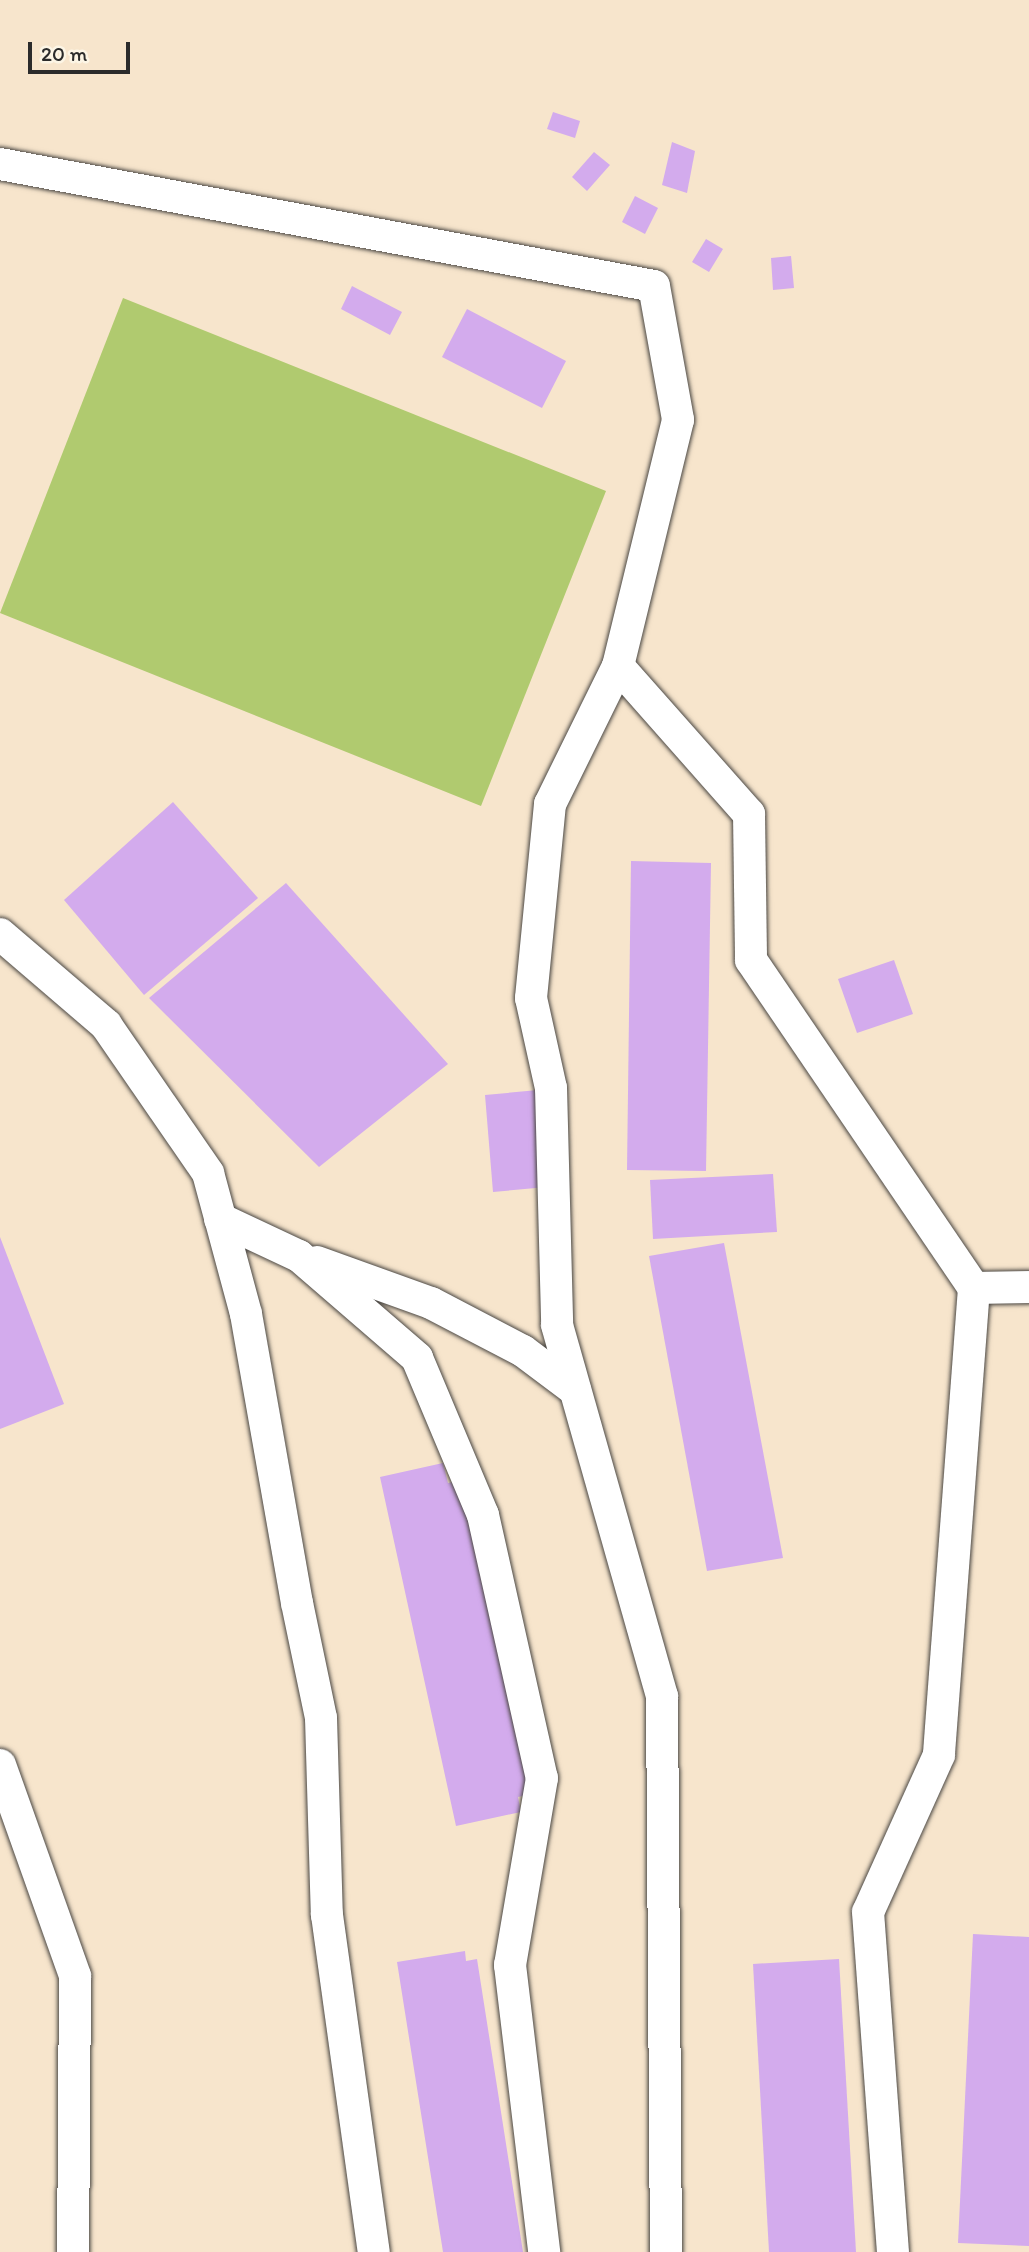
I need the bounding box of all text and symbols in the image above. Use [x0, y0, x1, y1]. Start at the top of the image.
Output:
scale bar [32, 28, 133, 72]
text: 20 m [41, 41, 87, 66]

